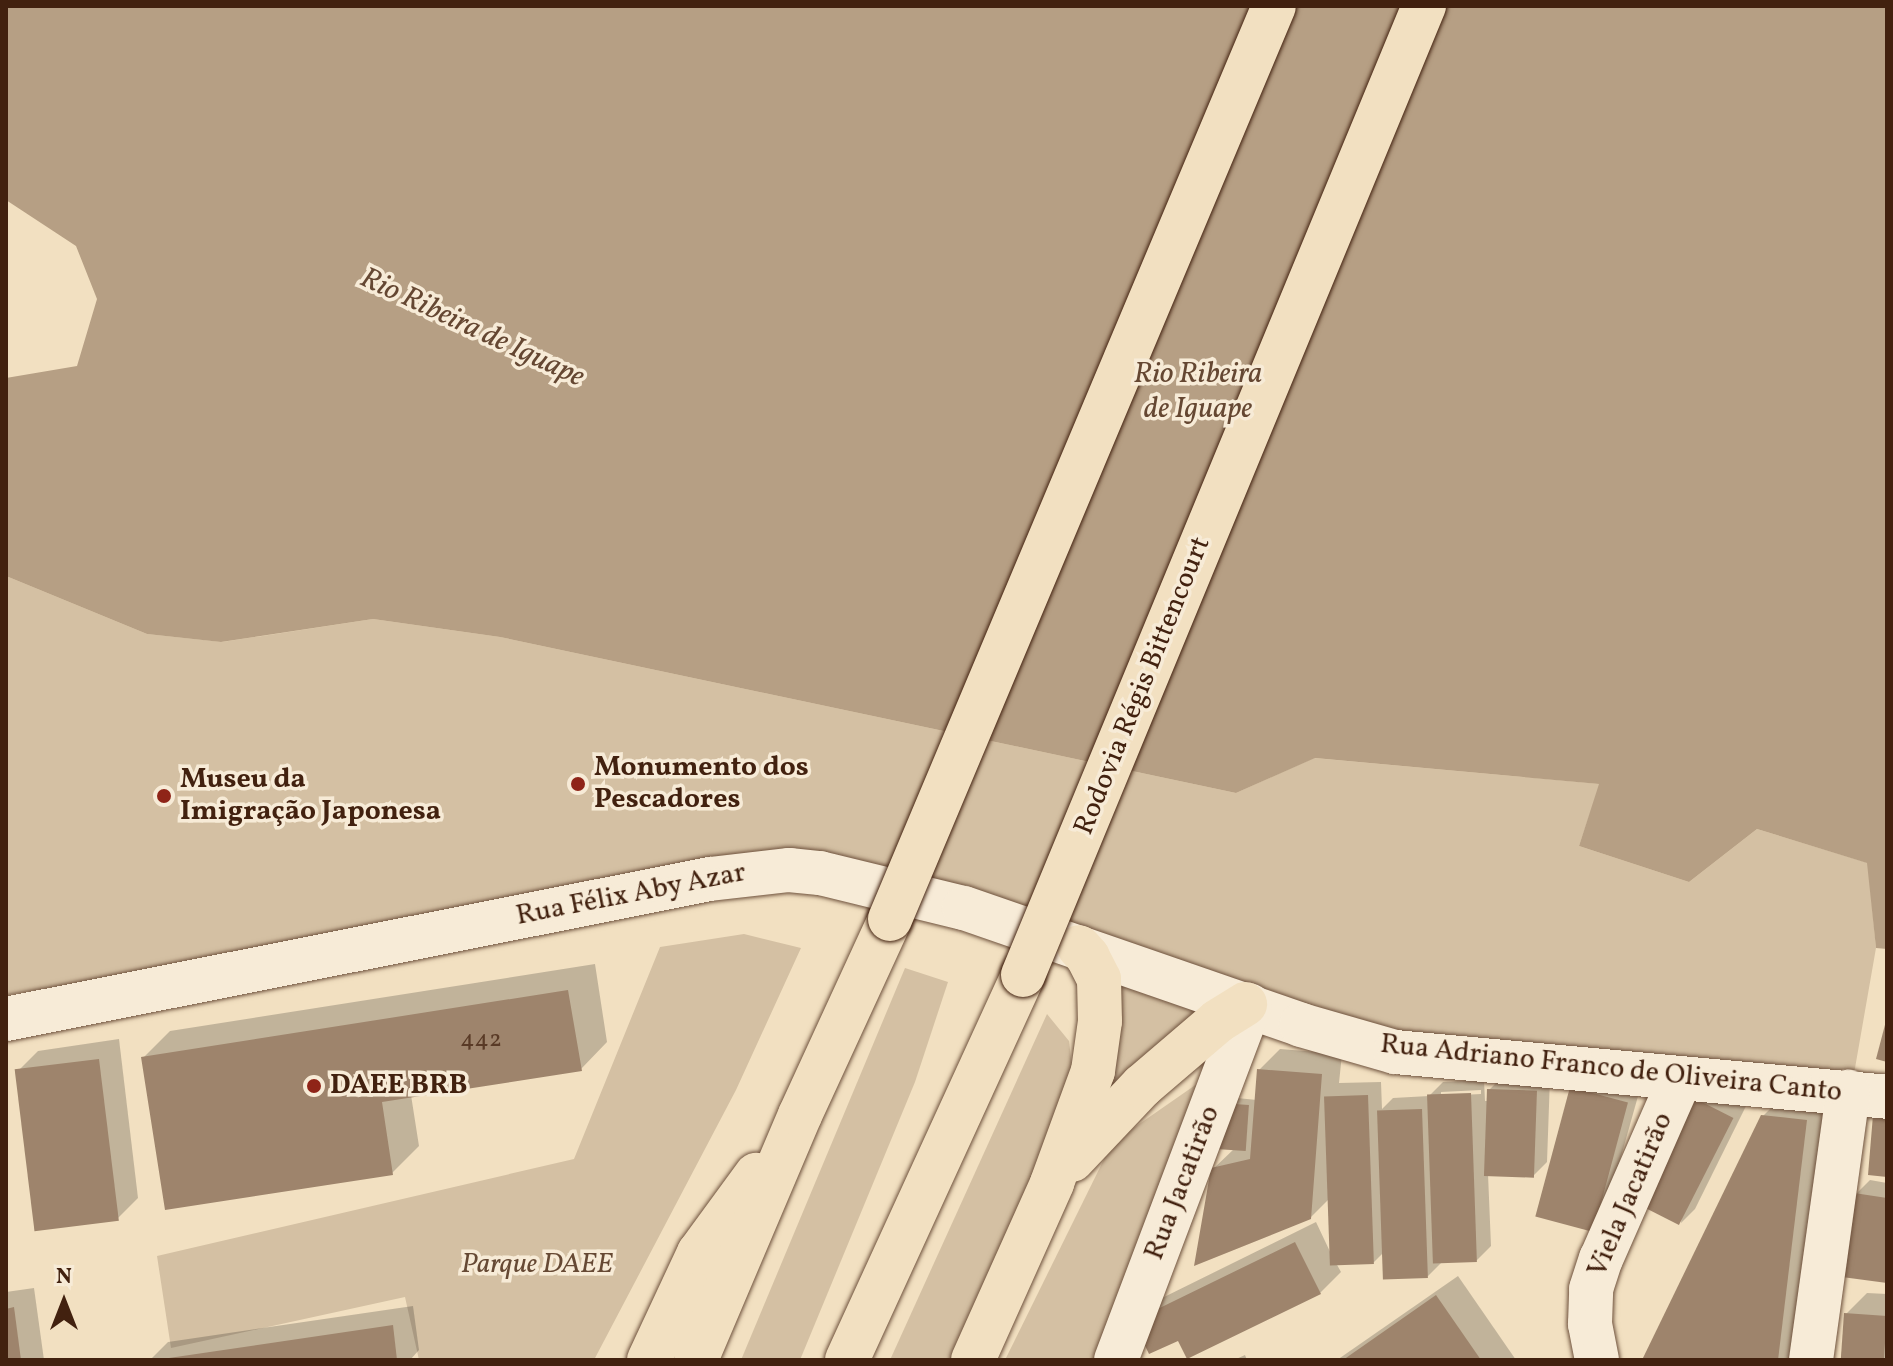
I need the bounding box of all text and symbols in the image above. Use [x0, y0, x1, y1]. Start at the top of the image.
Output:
water label: Rio Ribeira de Iguape [354, 260, 590, 396]
water label: Rio Ribeira de Iguape [1133, 356, 1263, 426]
street label: Rodovia Régis Bittencourt [1068, 532, 1218, 840]
place label: Monumento dos Pescadores [594, 751, 809, 817]
place label: Museu da Imigração Japonesa [180, 763, 441, 829]
marker: Monumento dos Pescadores [569, 775, 587, 793]
marker: Museu da Imigração Japonesa [155, 787, 173, 805]
street label: Rua Félix Aby Azar [513, 856, 749, 934]
house number: 442 [460, 1027, 502, 1055]
street label: Rua Adriano Franco de Oliveira Canto [1379, 1028, 1843, 1110]
place label: DAEE BRB [330, 1069, 467, 1103]
marker: DAEE BRB [305, 1077, 323, 1095]
street label: Rua Jacatirão [1138, 1101, 1228, 1265]
street label: Viela Jacatirão [1581, 1108, 1681, 1282]
park label: Parque DAEE [461, 1248, 613, 1282]
north arrow [24, 1262, 104, 1342]
text: N [56, 1262, 72, 1293]

